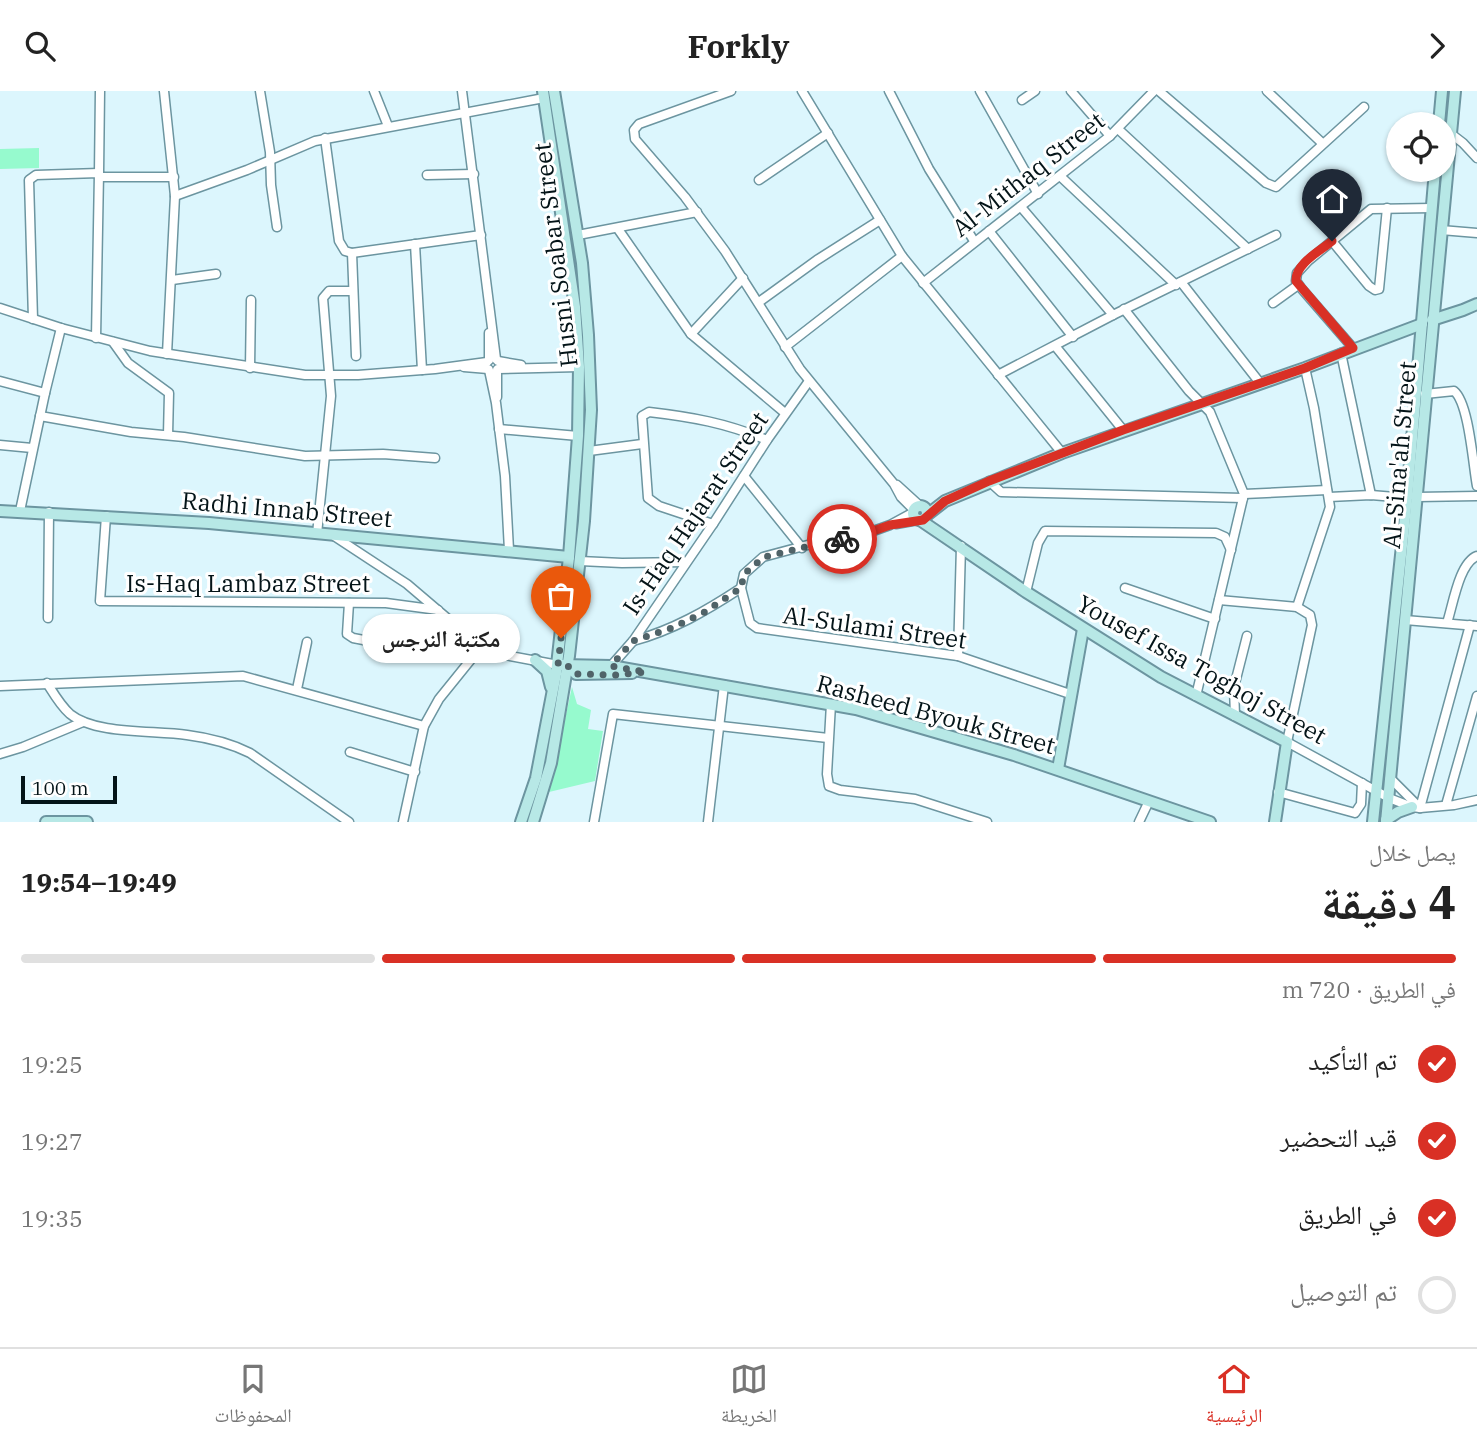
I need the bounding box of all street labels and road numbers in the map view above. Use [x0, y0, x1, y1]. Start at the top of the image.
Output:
street label: Al-Mithaq Street [945, 104, 1111, 244]
street label: Husni Soabar Street [525, 141, 585, 369]
street label: Al-Sina'ah Street [1375, 360, 1423, 550]
street label: Is-Haq Hajarat Street [615, 405, 775, 621]
street label: Radhi Innab Street [180, 484, 394, 534]
street label: Is-Haq Lambaz Street [126, 567, 370, 599]
street label: Yousef Issa Toghoj Street [1072, 587, 1332, 751]
street label: Al-Sulami Street [781, 598, 969, 656]
street label: Rasheed Byouk Street [813, 667, 1059, 761]

